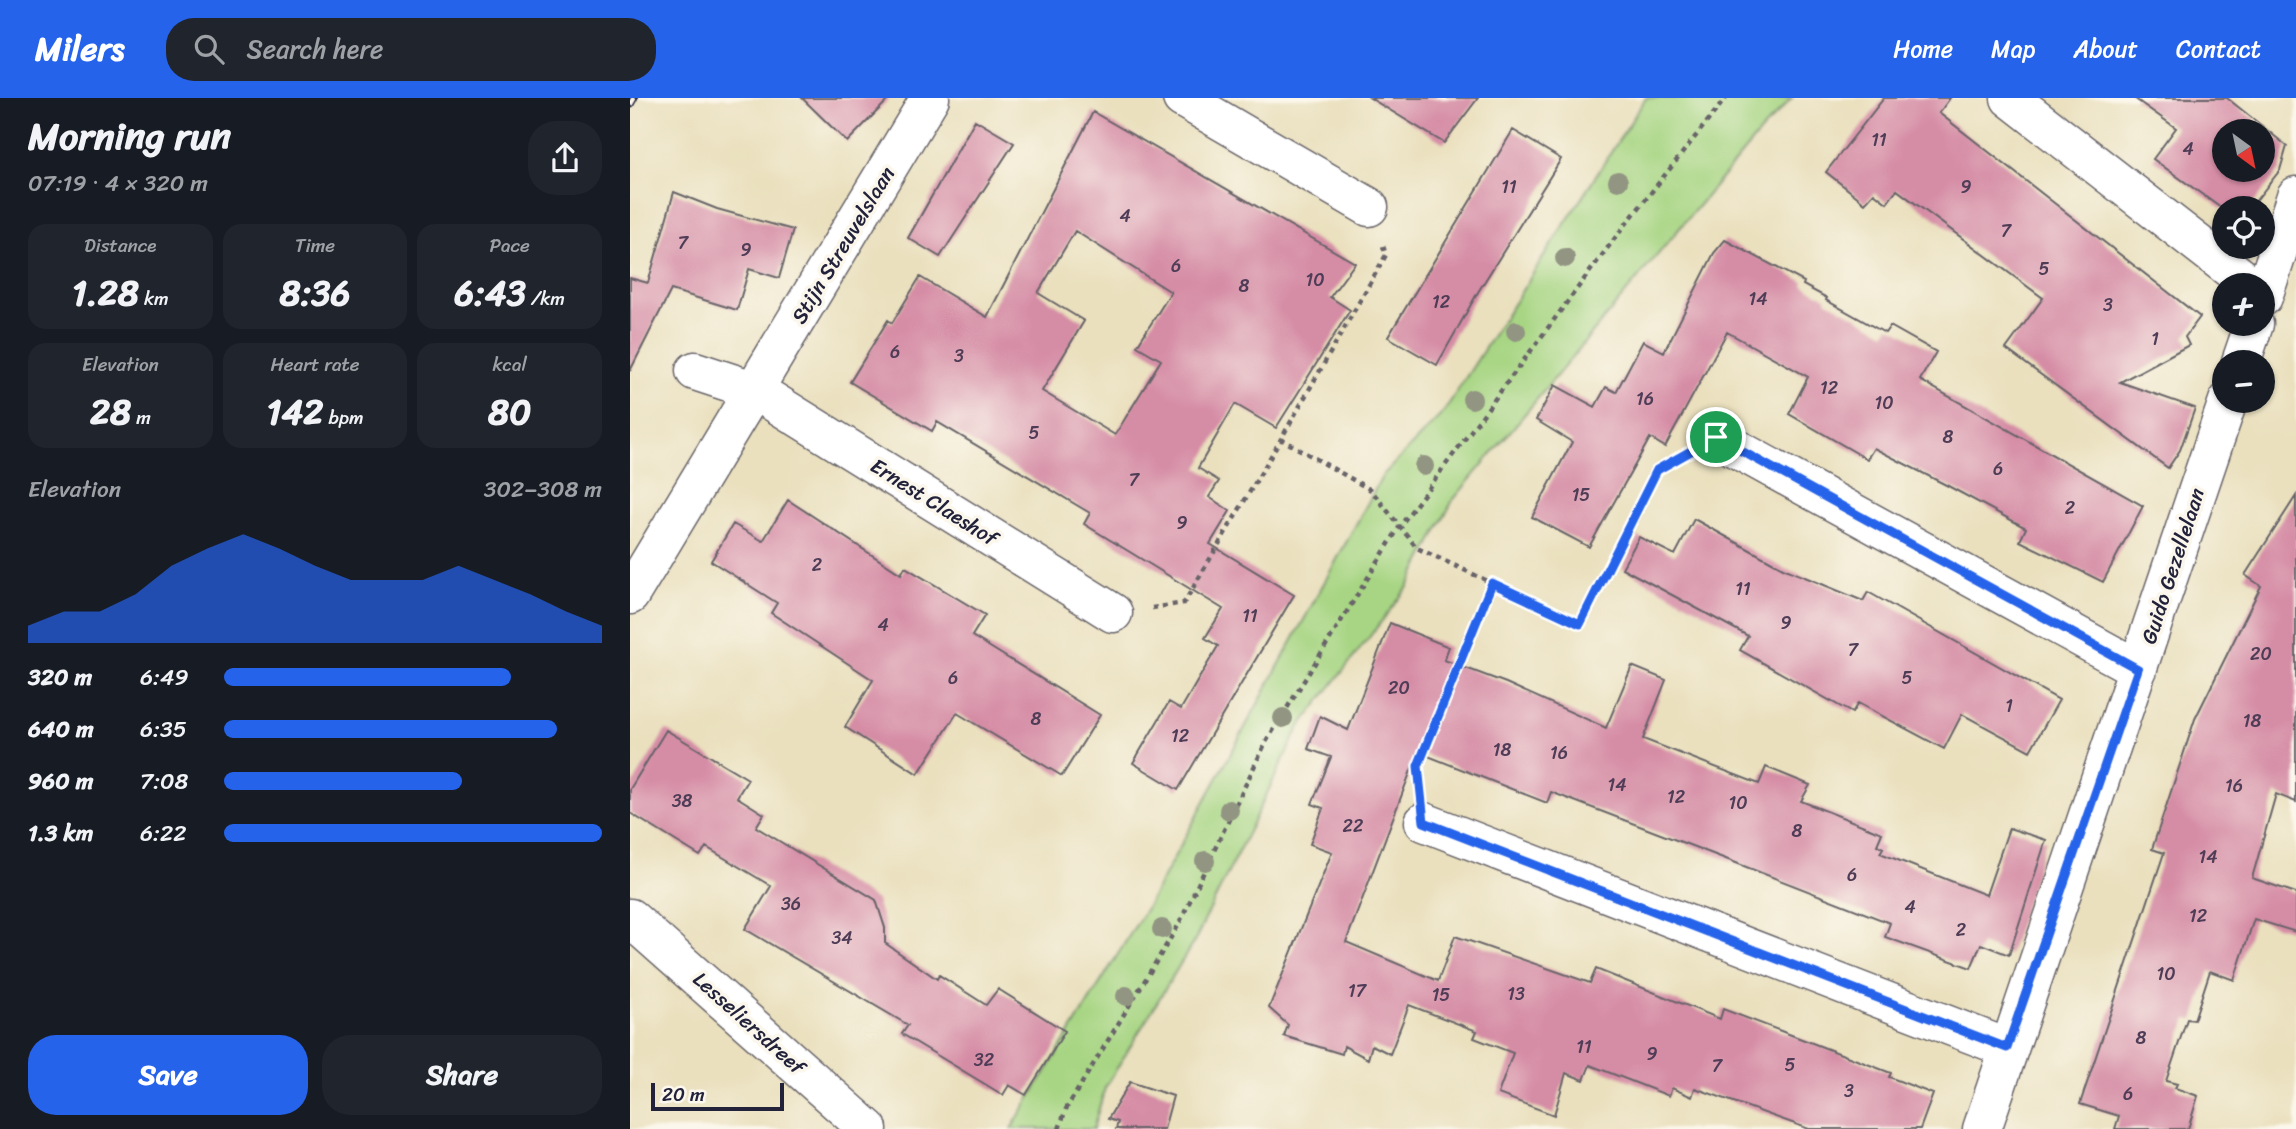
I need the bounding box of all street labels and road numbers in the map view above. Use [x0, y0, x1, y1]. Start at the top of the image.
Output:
street label: Stijn Streuvelslaan [781, 159, 905, 331]
street label: Ernest Claeshof [863, 448, 1008, 558]
street label: Guido Gezellelaan [2130, 483, 2216, 649]
street label: Lesseliersdreef [684, 962, 816, 1086]

